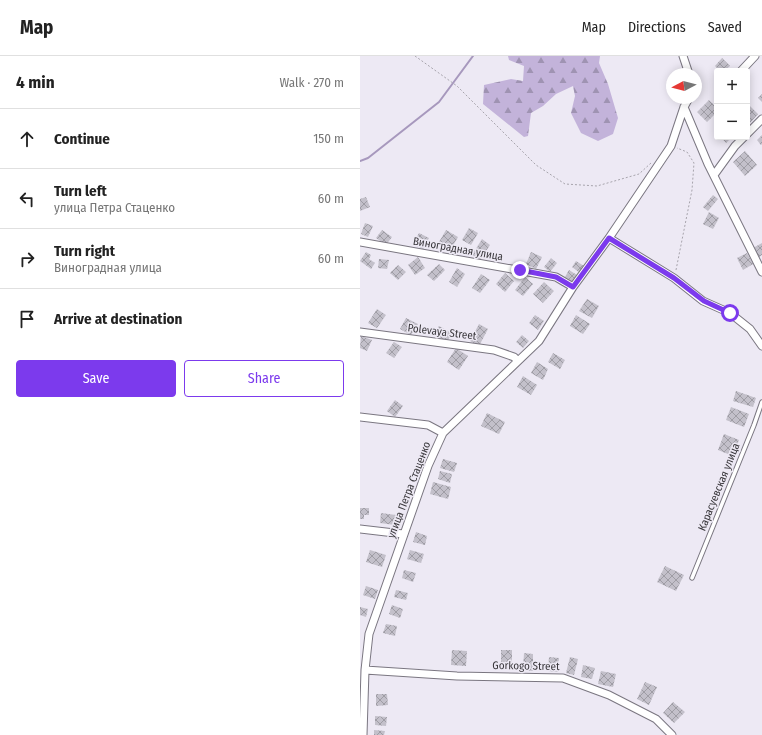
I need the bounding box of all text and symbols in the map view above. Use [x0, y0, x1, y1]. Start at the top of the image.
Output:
text: Map [20, 16, 53, 39]
text: Map [582, 19, 606, 36]
text: Directions [628, 19, 686, 36]
text: Saved [708, 19, 742, 36]
north arrow [666, 68, 702, 104]
map controls [714, 68, 750, 140]
button: + [714, 68, 750, 104]
text: 4 min [16, 72, 55, 93]
text: Walk · 270 m [279, 75, 344, 90]
button: − [714, 104, 750, 140]
icon: ahead [16, 128, 38, 150]
text: Continue [54, 130, 110, 148]
text: 150 m [313, 131, 344, 146]
text: Turn left [54, 182, 107, 200]
icon: left [16, 188, 38, 210]
text: 60 m [318, 191, 344, 206]
text: улица Петра Стаценко [54, 200, 175, 215]
street label: Виноградная улица [412, 235, 504, 263]
text: Turn right [54, 242, 115, 260]
icon: right [16, 248, 38, 270]
text: 60 m [318, 251, 344, 266]
text: Виноградная улица [54, 260, 162, 275]
route end [511, 261, 529, 279]
route start [721, 304, 739, 322]
icon: arrive [16, 308, 38, 330]
text: Arrive at destination [54, 310, 182, 328]
street label: Polevaya Street [407, 321, 478, 343]
button: Save [16, 360, 176, 397]
button: Share [184, 360, 344, 397]
street label: улица Петра Стаценко [385, 440, 434, 540]
street label: Карасуевская улица [695, 441, 743, 533]
street label: Gorkogo Street [492, 659, 560, 673]

